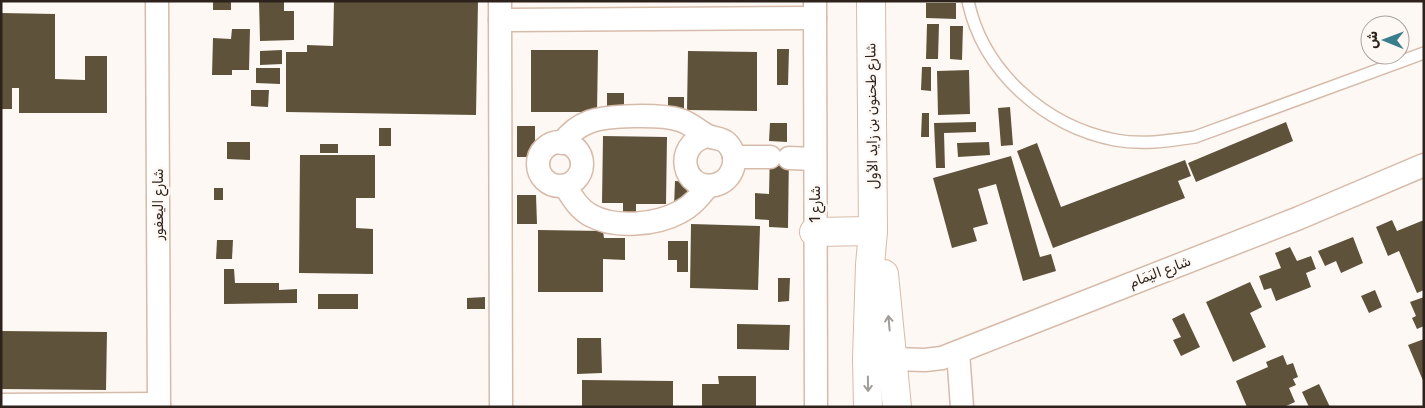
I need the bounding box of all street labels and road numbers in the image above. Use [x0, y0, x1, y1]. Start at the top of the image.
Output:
street label: شارع طحنون بن زايد الأول [862, 43, 884, 189]
street label: شارع اليعفور [150, 168, 169, 241]
street label: شارع 1 [807, 185, 826, 223]
street label: شارع اليَمَام [1127, 253, 1194, 293]

